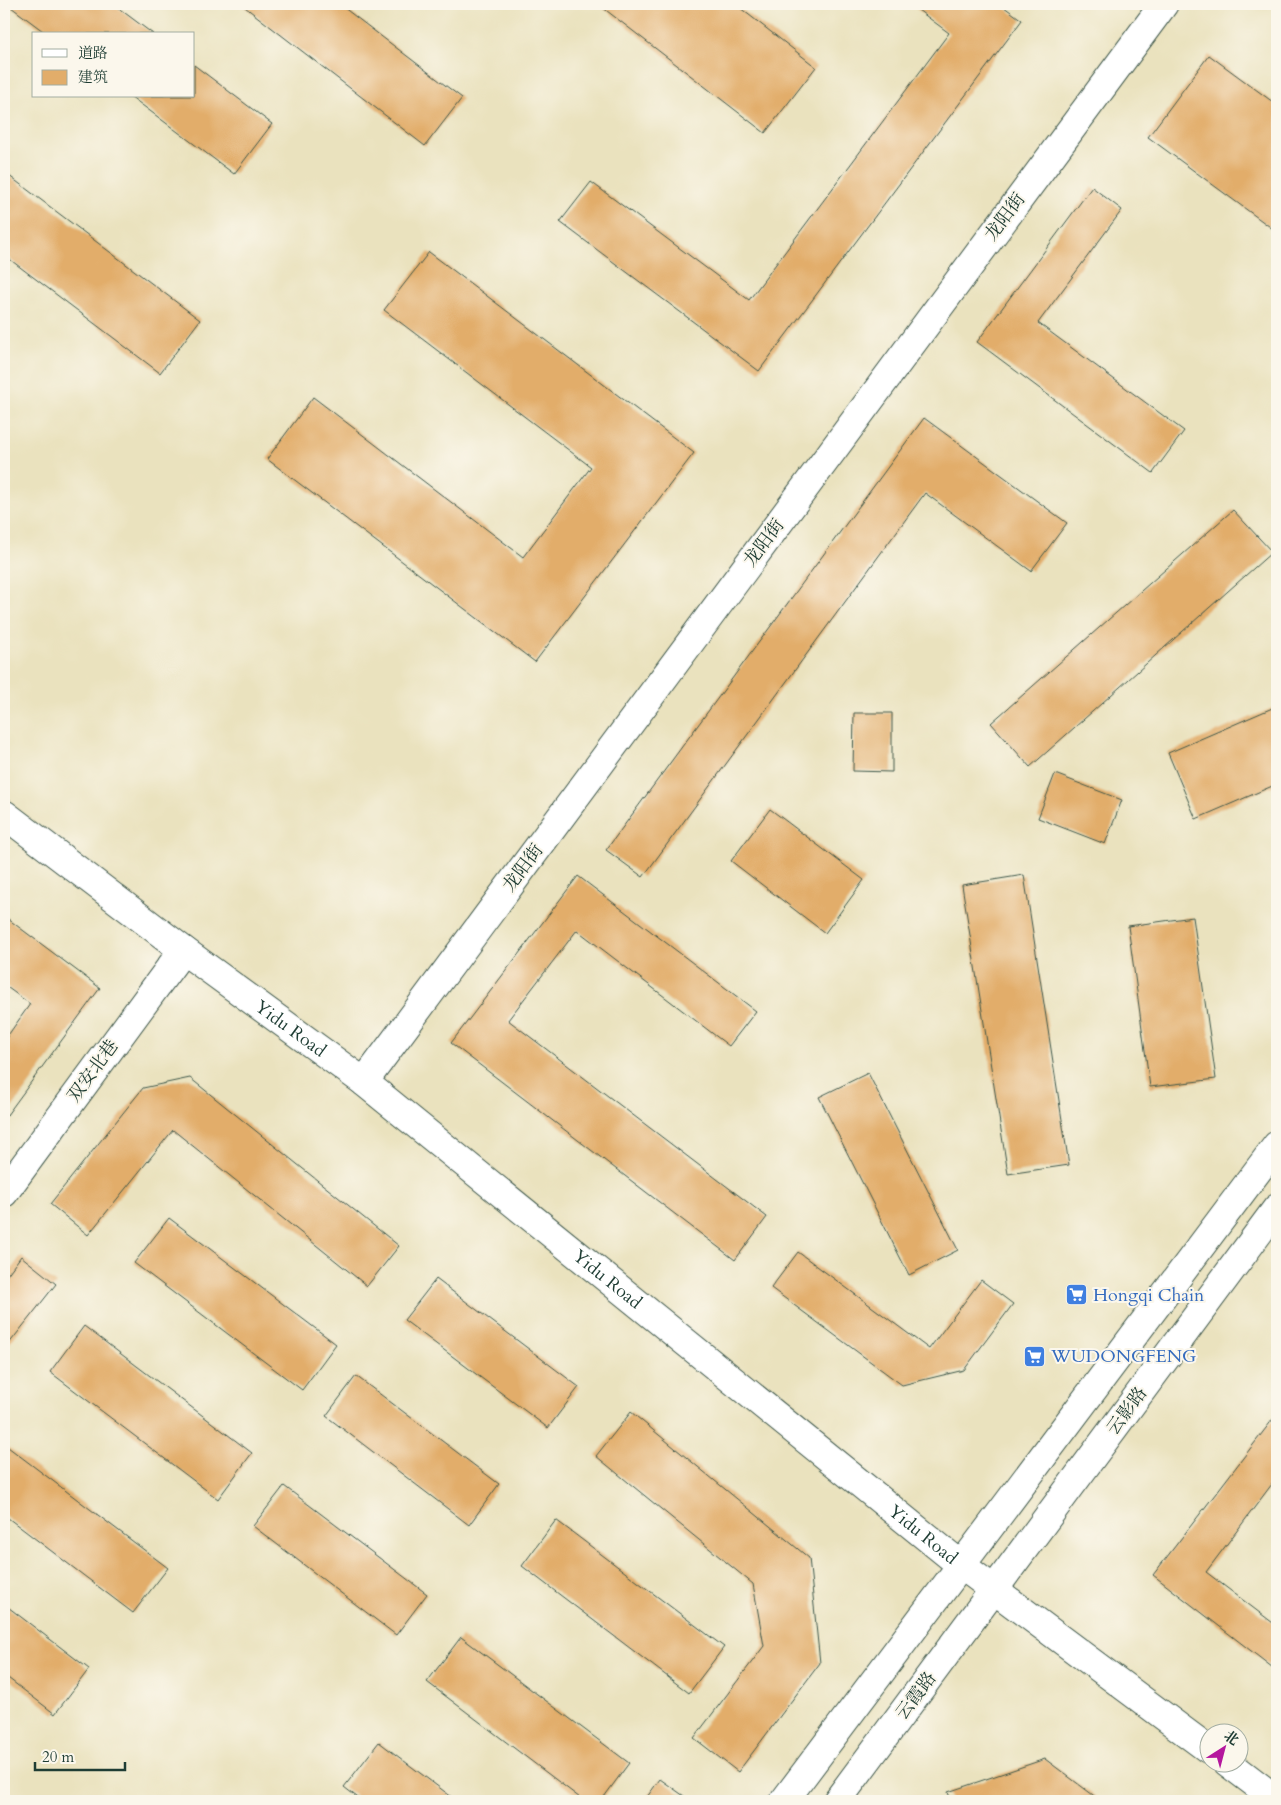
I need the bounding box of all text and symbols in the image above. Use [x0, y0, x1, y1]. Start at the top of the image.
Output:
legend [32, 32, 195, 98]
text: 道路 [78, 43, 108, 63]
text: 建筑 [78, 67, 108, 87]
street label: 龙阳街 [979, 188, 1031, 246]
street label: 龙阳街 [738, 514, 790, 572]
street label: 龙阳街 [497, 839, 549, 897]
street label: Yidu Road [250, 994, 332, 1063]
street label: 双安北巷 [62, 1035, 124, 1107]
street label: Yidu Road [568, 1243, 648, 1315]
supermarket icon: Hongqi Chain [1065, 1283, 1089, 1307]
place label: Hongqi Chain [1093, 1283, 1205, 1308]
supermarket icon: WUDONGFENG [1023, 1344, 1047, 1368]
place label: WUDONGFENG [1050, 1344, 1196, 1369]
street label: 云影路 [1101, 1382, 1153, 1440]
street label: Yidu Road [883, 1499, 963, 1570]
street label: 云霞路 [890, 1667, 942, 1725]
north arrow [1198, 1722, 1248, 1772]
text: 北 [1220, 1726, 1243, 1750]
scale bar [35, 1740, 125, 1772]
text: 20 m [42, 1747, 74, 1767]

